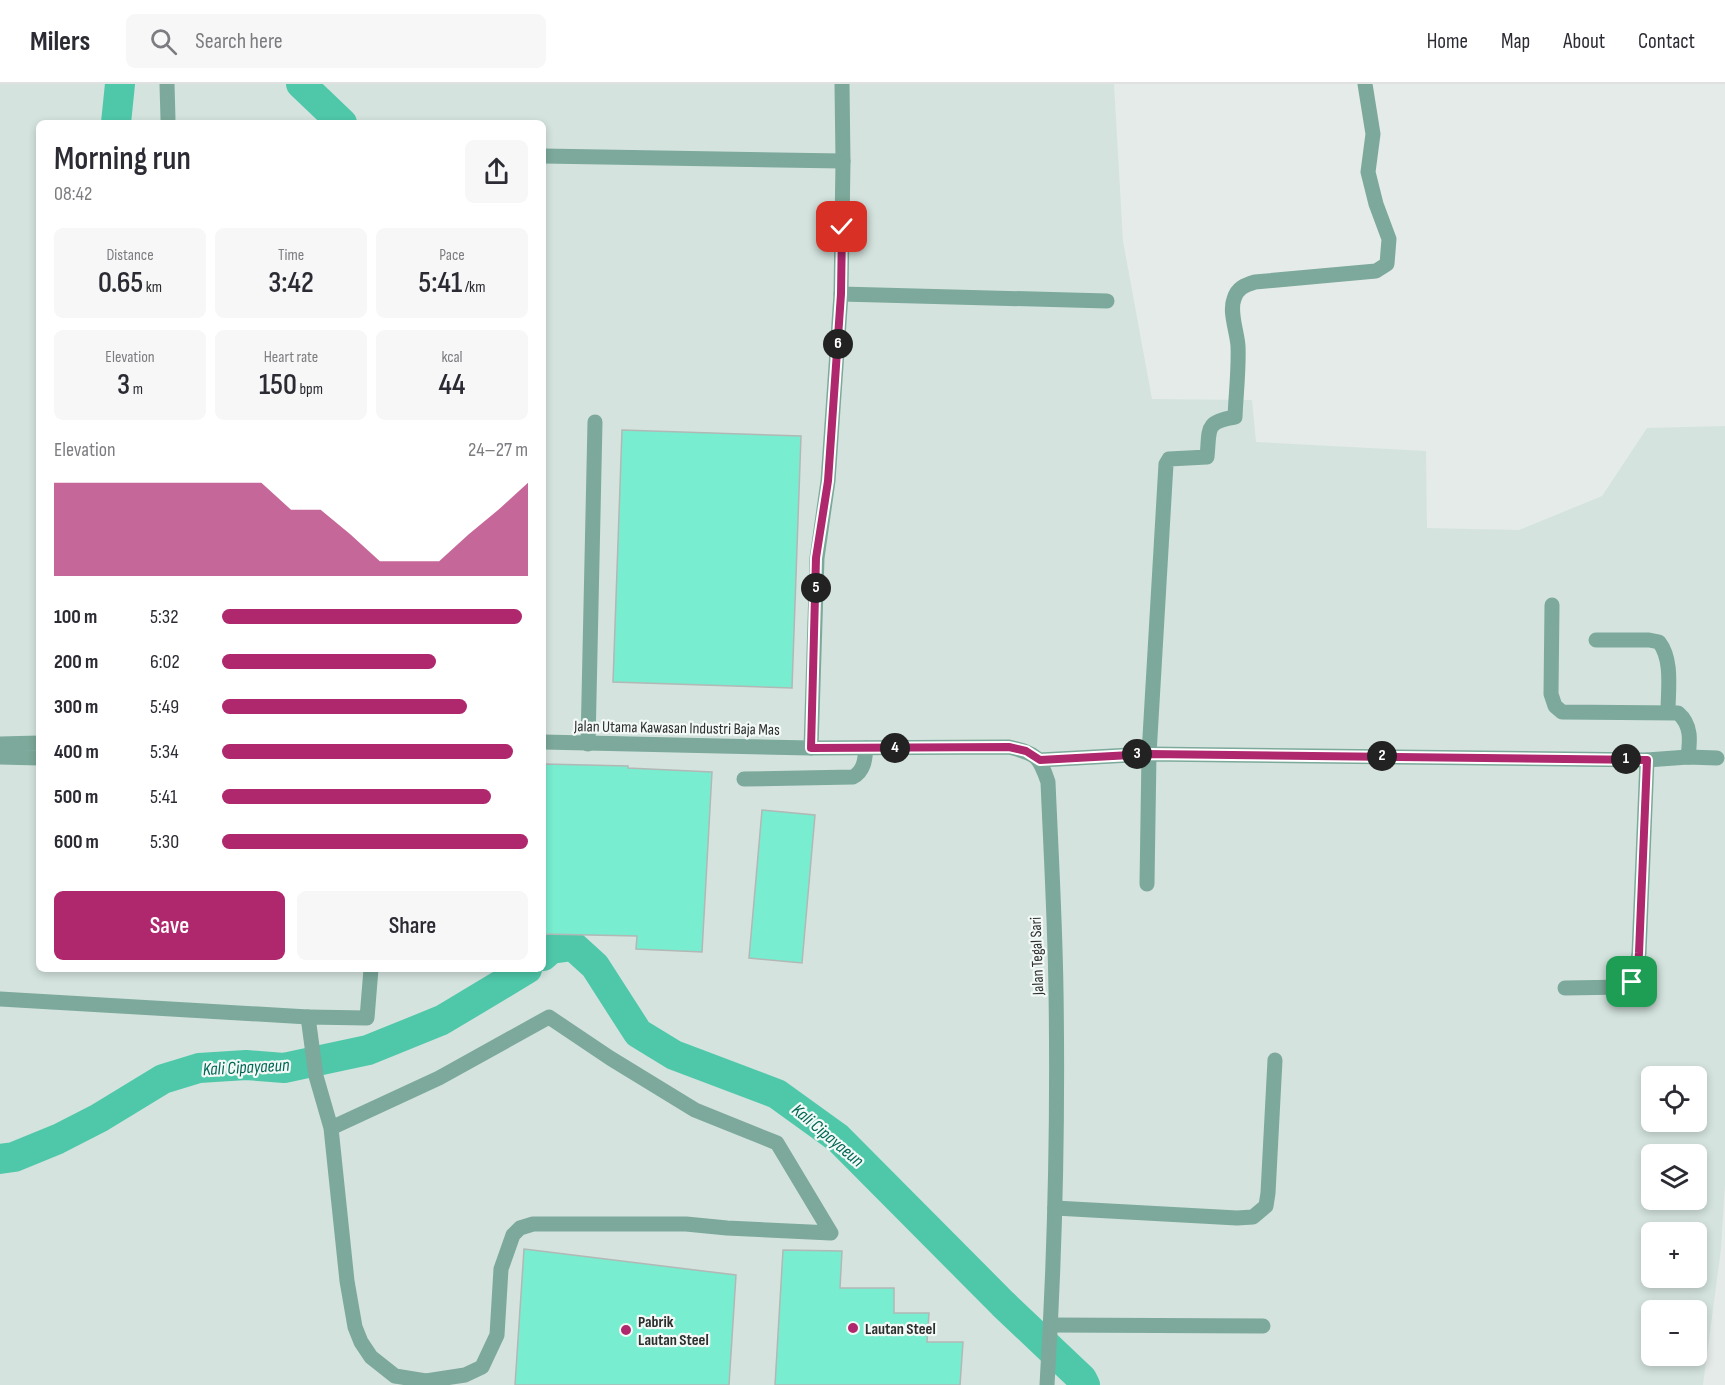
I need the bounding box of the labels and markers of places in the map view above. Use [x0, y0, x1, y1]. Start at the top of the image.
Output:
pin [816, 201, 867, 252]
pin: 6 [823, 329, 853, 359]
pin: 5 [801, 573, 831, 603]
pin: 4 [880, 733, 910, 763]
pin: 3 [1122, 739, 1152, 769]
pin: 2 [1367, 741, 1397, 771]
pin: 1 [1611, 744, 1641, 774]
pin [1606, 956, 1657, 1007]
place label: Pabrik Lautan Steel [638, 1313, 709, 1350]
place label: Lautan Steel [865, 1320, 936, 1339]
marker: Lautan Steel [846, 1321, 860, 1335]
marker: Pabrik Lautan Steel [619, 1323, 633, 1337]

